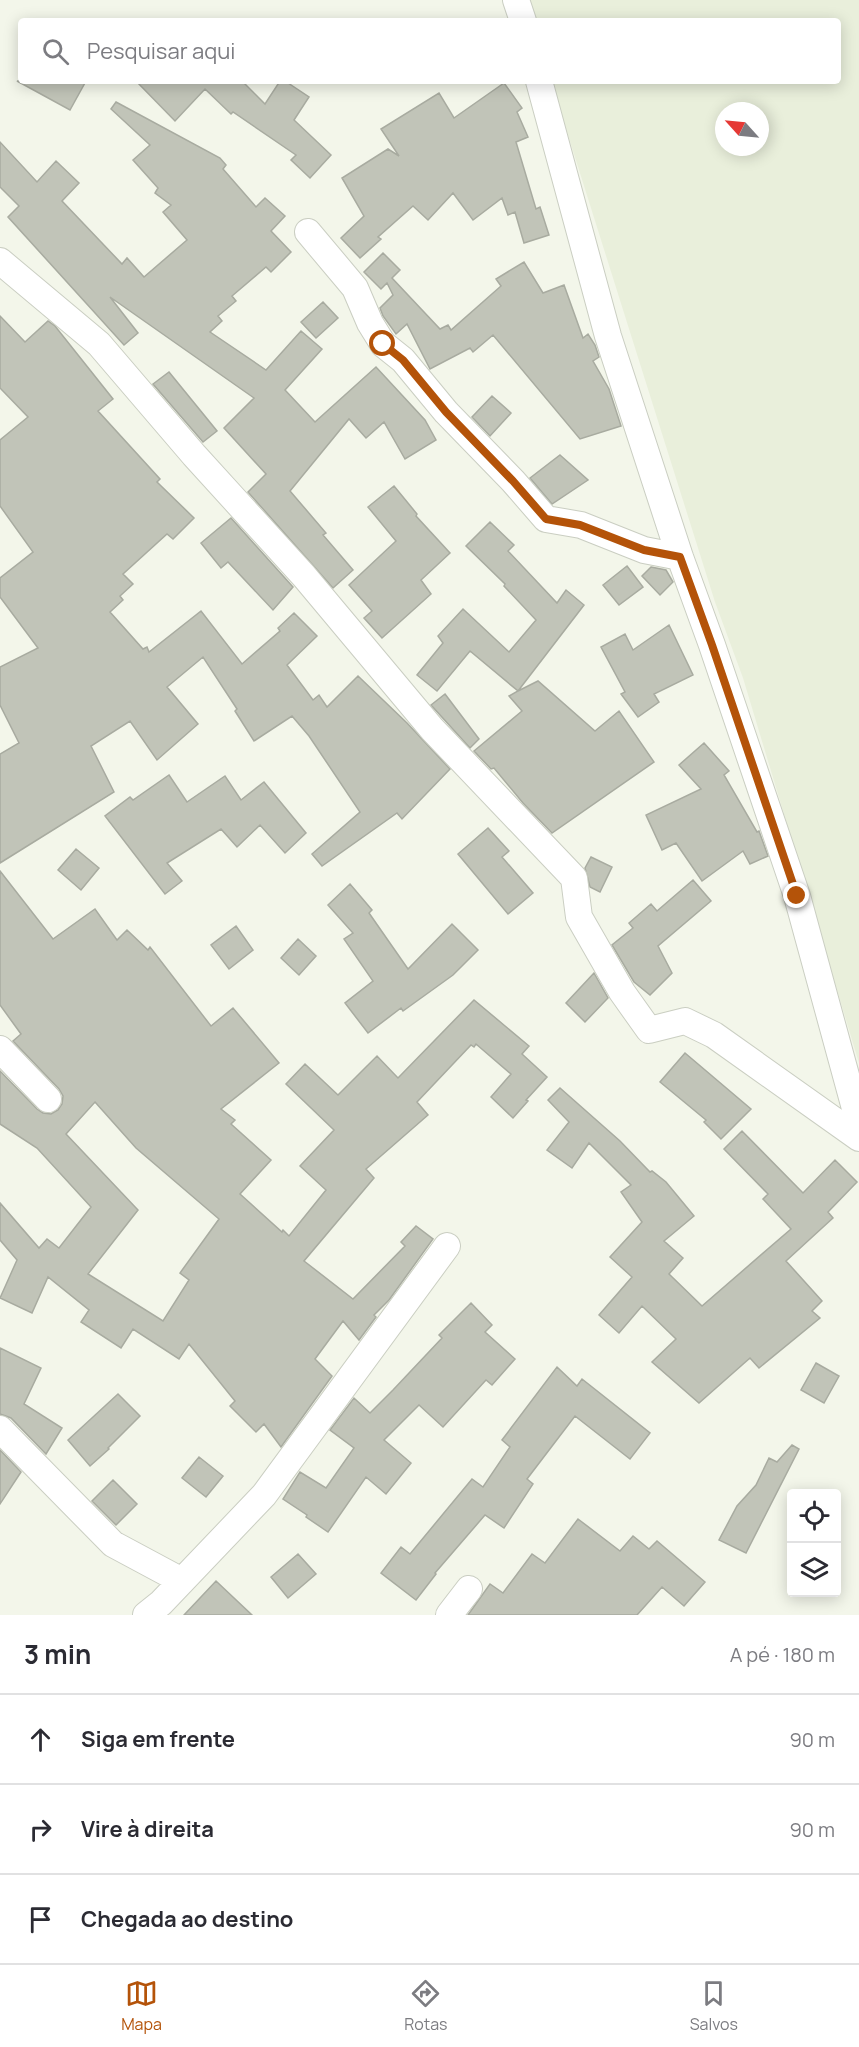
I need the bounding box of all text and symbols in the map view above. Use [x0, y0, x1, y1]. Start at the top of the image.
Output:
search box [18, 18, 841, 84]
icon: search [39, 35, 72, 68]
text: Pesquisar aqui [87, 36, 235, 66]
north arrow [715, 102, 769, 156]
route start [369, 330, 395, 356]
route end [783, 882, 809, 908]
map controls [787, 1489, 841, 1597]
button: locate [787, 1489, 841, 1543]
button: layers [787, 1543, 841, 1597]
text: 3 min [24, 1636, 91, 1672]
text: A pé · 180 m [730, 1641, 835, 1668]
icon: ahead [24, 1723, 57, 1756]
text: Siga em frente [81, 1724, 235, 1754]
text: 90 m [789, 1726, 835, 1753]
icon: right [24, 1813, 57, 1846]
text: Vire à direita [81, 1814, 214, 1844]
text: 90 m [789, 1816, 835, 1843]
icon: arrive [24, 1903, 57, 1936]
text: Chegada ao destino [81, 1904, 293, 1934]
tab: Mapa [121, 1977, 162, 2035]
tab: Rotas [404, 1977, 447, 2035]
tab: Salvos [690, 1977, 738, 2035]

